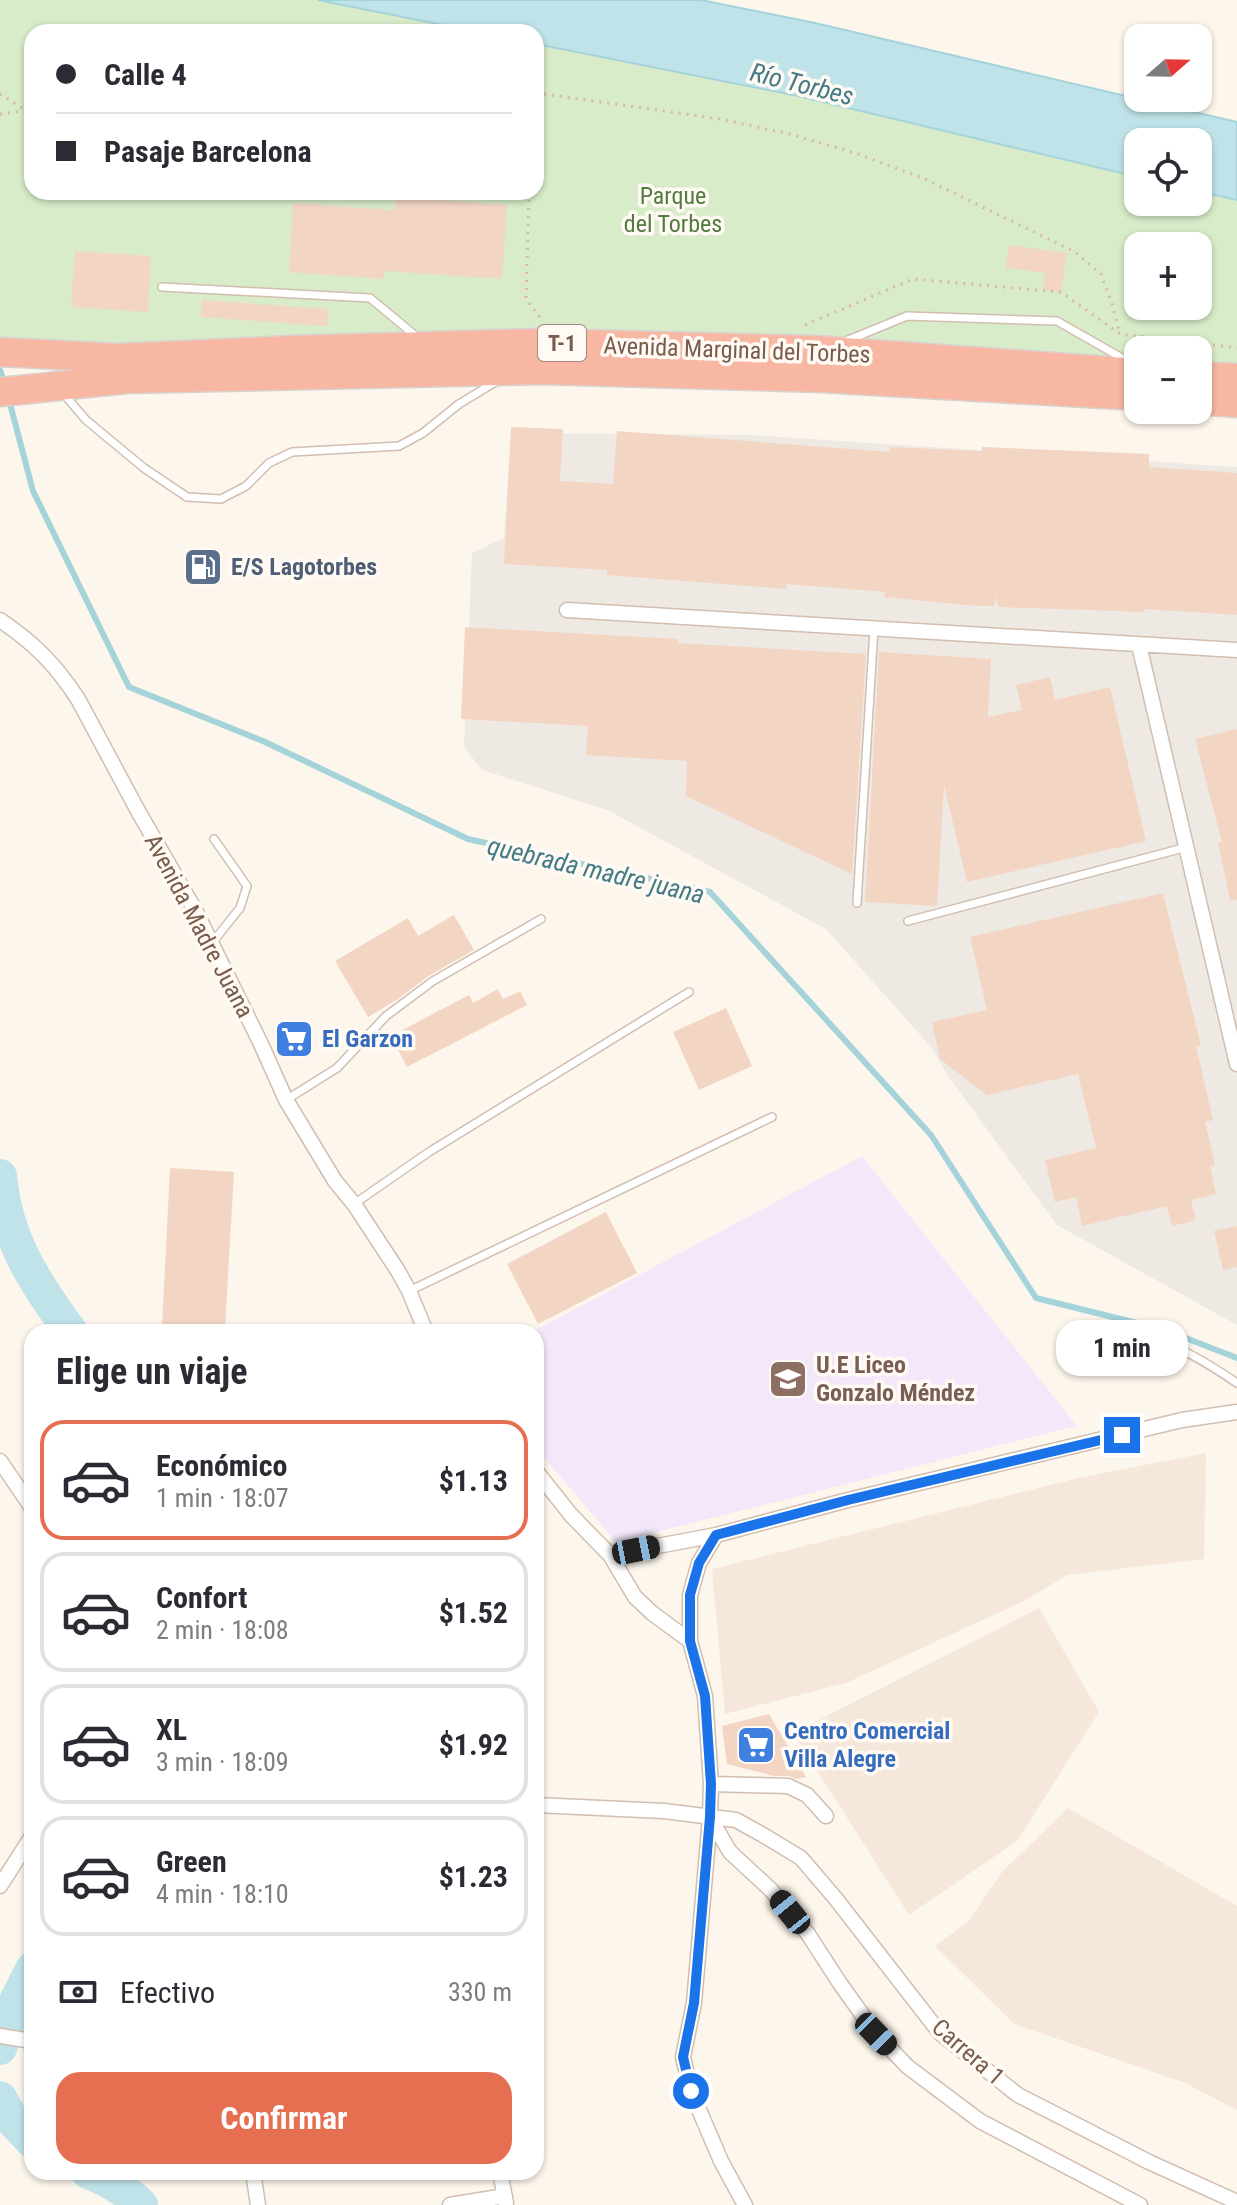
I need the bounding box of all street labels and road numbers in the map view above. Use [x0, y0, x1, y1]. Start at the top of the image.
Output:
road number: T-1 [538, 325, 586, 361]
street label: Avenida Marginal del Torbes [603, 331, 871, 369]
street label: Avenida Madre Juana [139, 829, 259, 1023]
street label: Carrera 1 [926, 2013, 1010, 2091]

